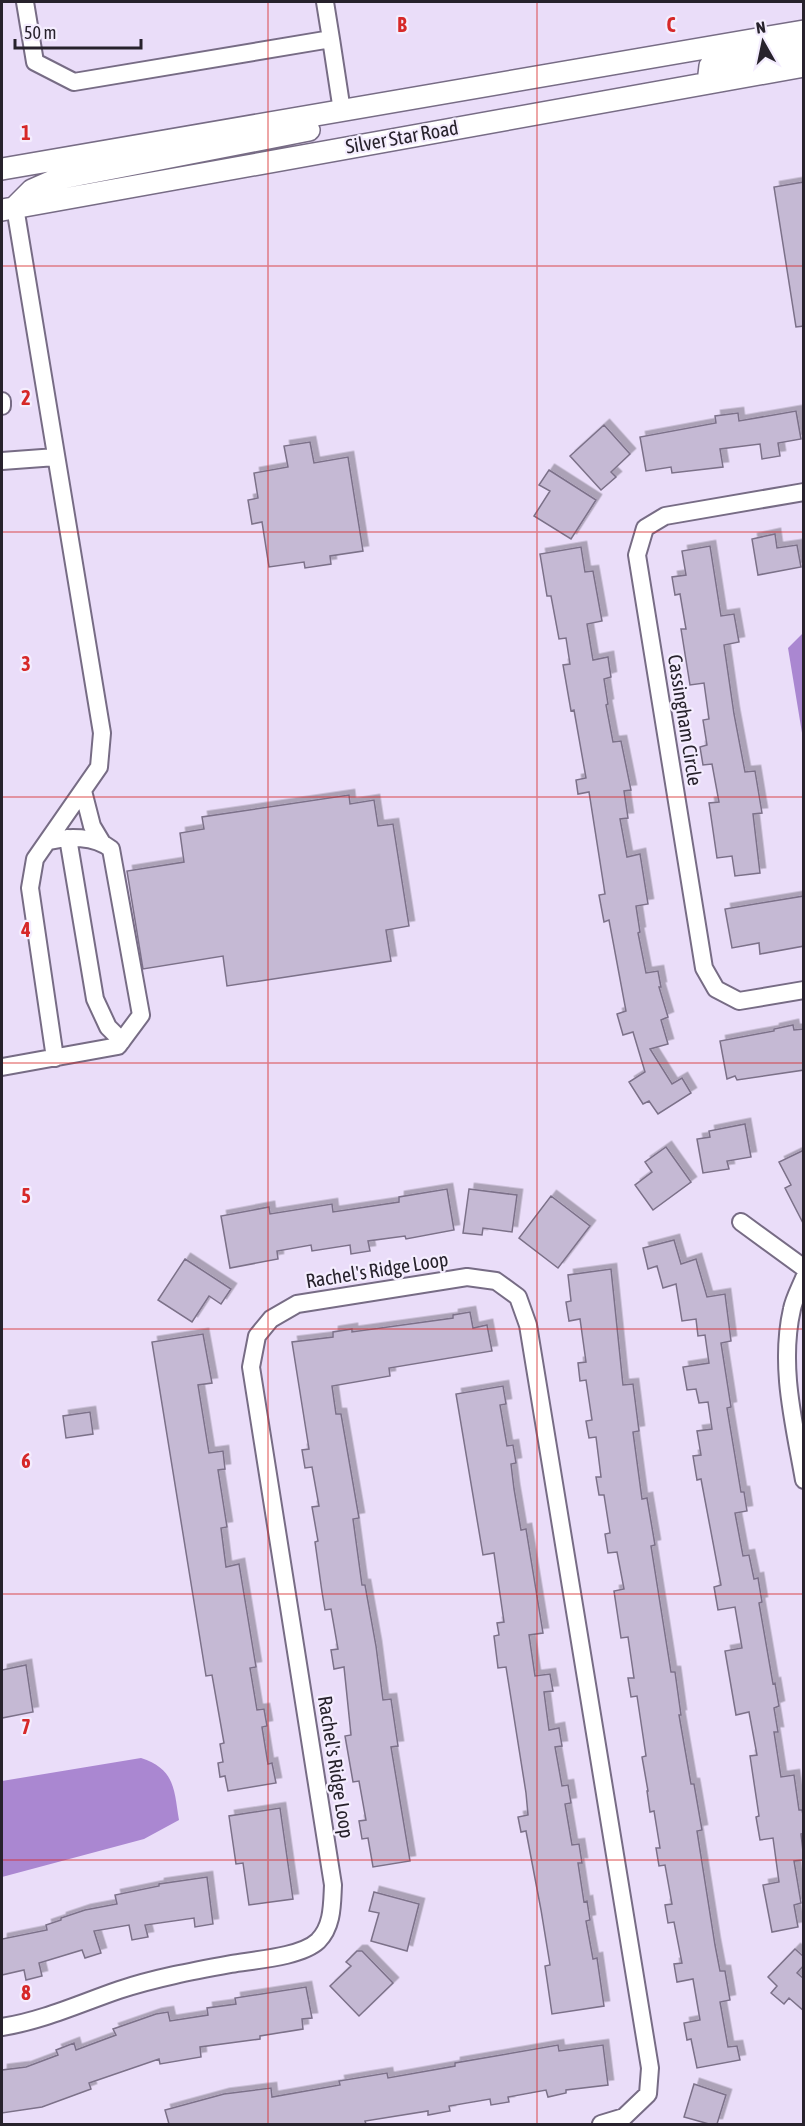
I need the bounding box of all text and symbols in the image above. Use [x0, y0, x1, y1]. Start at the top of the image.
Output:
scale bar [15, 12, 141, 50]
north arrow [733, 12, 793, 72]
text: B [397, 13, 407, 36]
text: C [667, 13, 676, 36]
text: N [755, 18, 767, 37]
text: 50 m [24, 22, 56, 43]
street label: Silver Star Road [344, 115, 460, 158]
text: 1 [21, 121, 31, 144]
text: 2 [21, 386, 31, 409]
text: 3 [21, 652, 31, 675]
street label: Cassingham Circle [664, 653, 707, 787]
text: 4 [20, 918, 31, 941]
text: 5 [21, 1184, 31, 1207]
street label: Rachel's Ridge Loop [304, 1247, 450, 1292]
text: 6 [21, 1449, 31, 1472]
street label: Rachel's Ridge Loop [314, 1694, 359, 1840]
text: 7 [21, 1715, 31, 1738]
text: 8 [21, 1981, 31, 2004]

